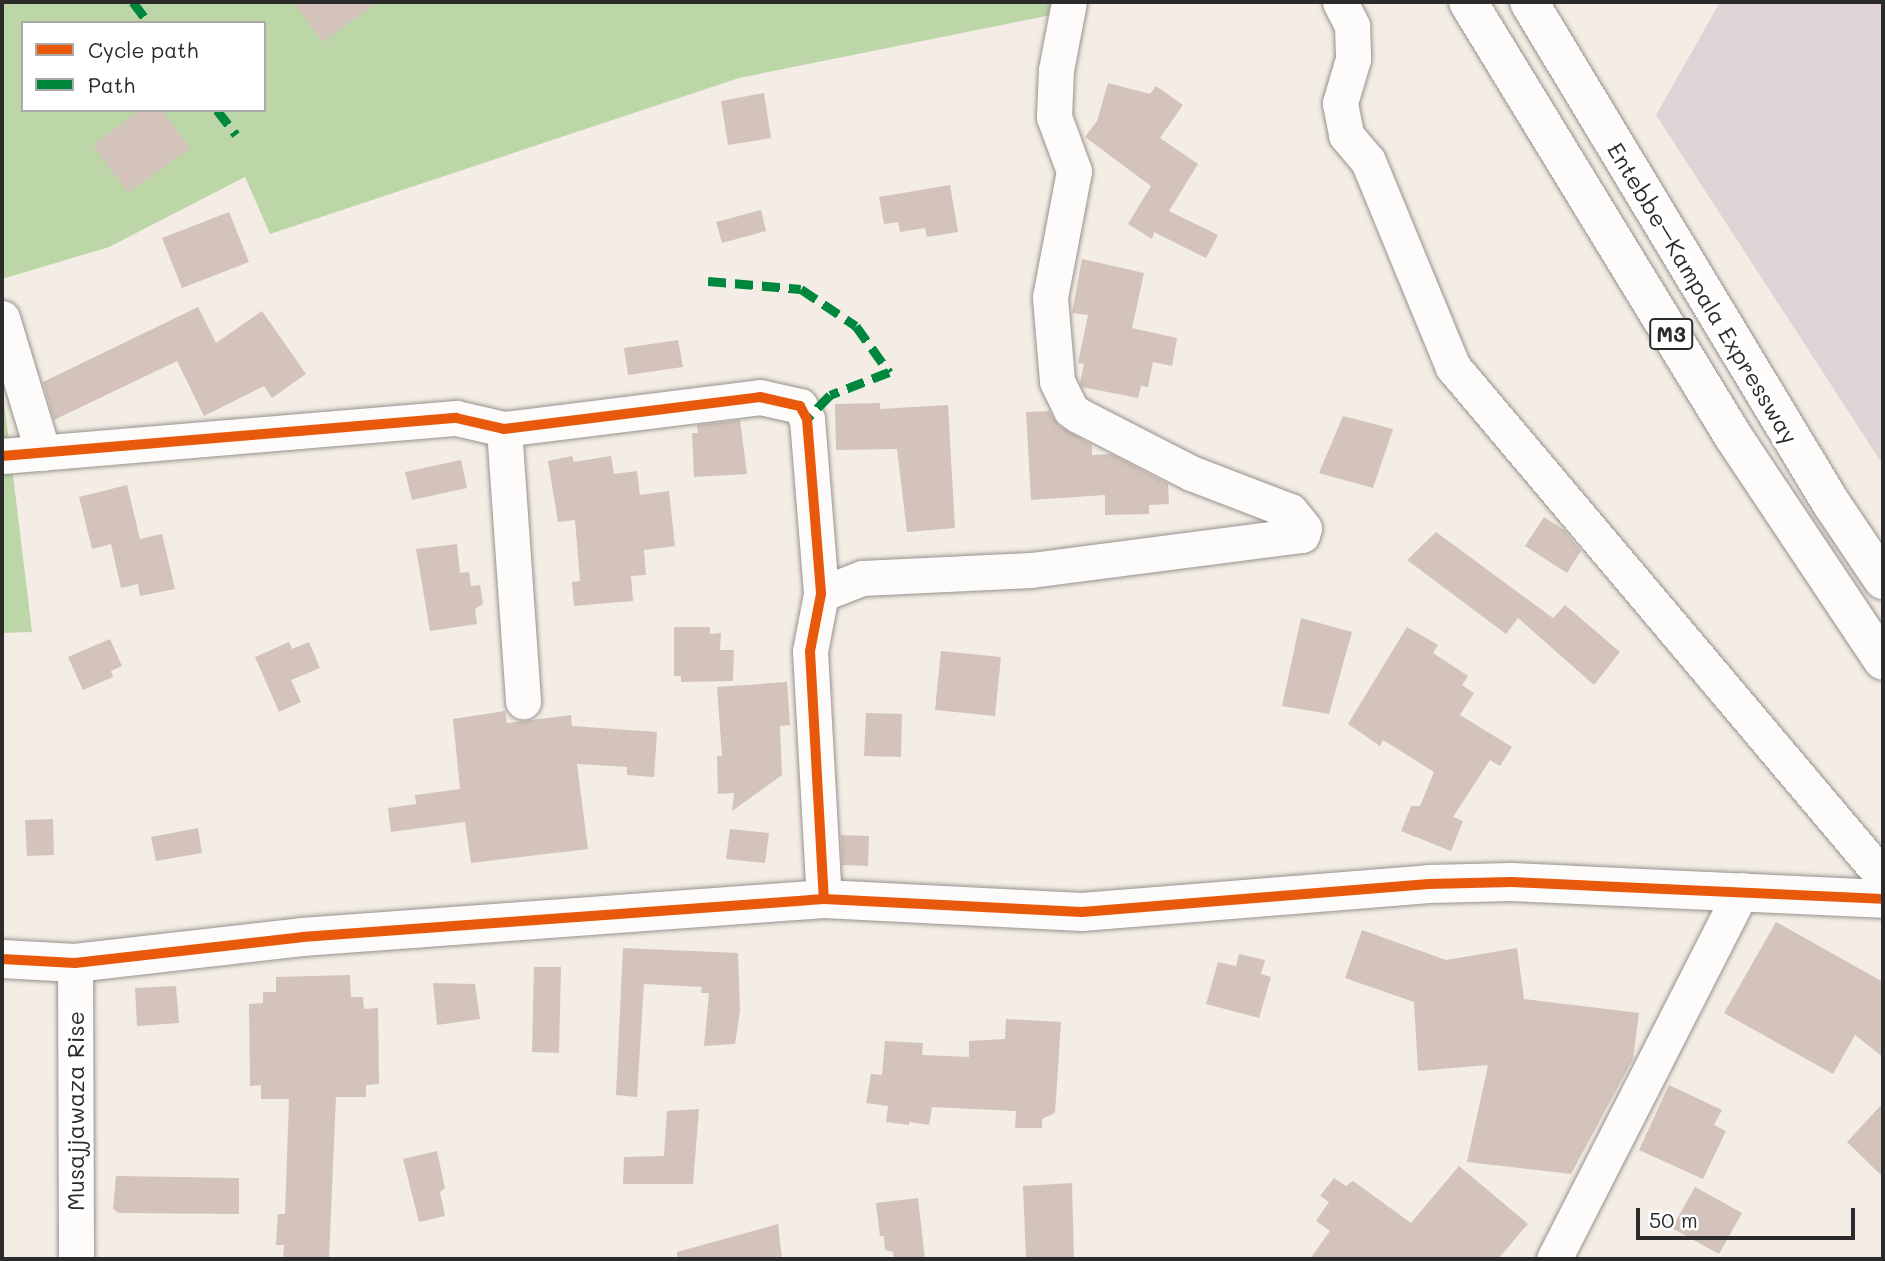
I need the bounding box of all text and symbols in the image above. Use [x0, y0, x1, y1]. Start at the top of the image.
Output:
legend [21, 21, 266, 112]
text: Cycle path [88, 36, 198, 63]
text: Path [88, 71, 135, 98]
street label: Entebbe–Kampala Expressway [1602, 137, 1804, 449]
road number: M3 [1648, 316, 1694, 352]
street label: Musajjawaza Rise [61, 1011, 89, 1211]
scale bar [1640, 1194, 1859, 1238]
text: 50 m [1649, 1206, 1698, 1233]

